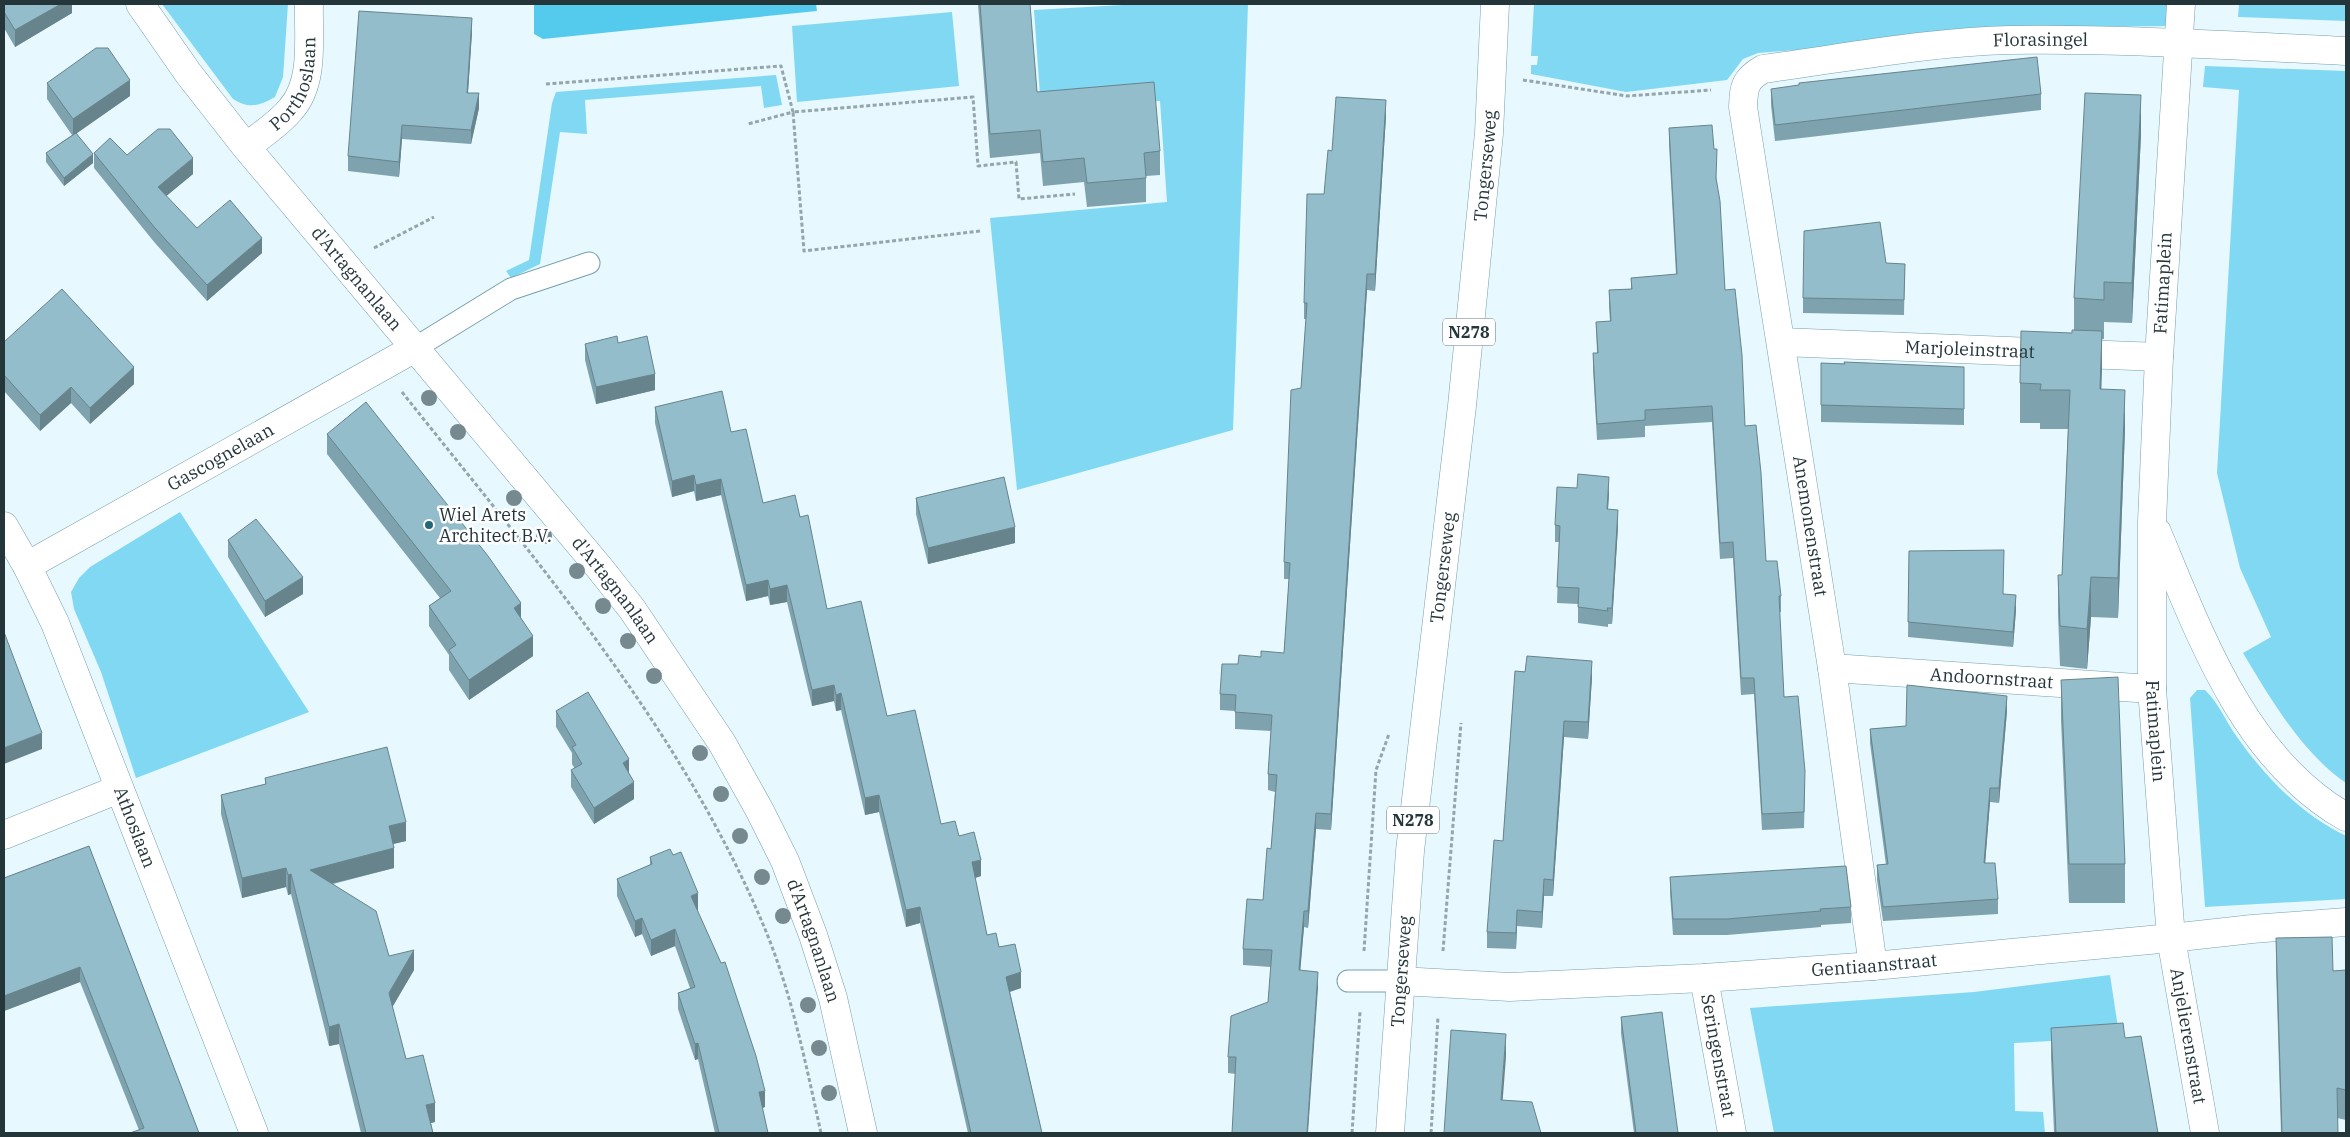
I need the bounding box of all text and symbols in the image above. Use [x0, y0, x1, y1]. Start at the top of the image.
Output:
street label: Florasingel [1992, 28, 2088, 52]
street label: Porthoslaan [264, 37, 320, 136]
street label: Tongerseweg [1468, 109, 1501, 223]
street label: d'Artagnanlaan [307, 221, 407, 335]
street label: Fatimaplein [2148, 231, 2177, 335]
road number: N278 [1443, 318, 1495, 346]
street label: Marjoleinstraat [1904, 335, 2035, 363]
street label: Gascognelaan [163, 418, 278, 496]
street label: Anemonenstraat [1788, 454, 1833, 598]
place label: Wiel Arets Architect B.V. [439, 503, 552, 547]
street label: Tongerseweg [1425, 511, 1461, 624]
marker: Wiel Arets Architect B.V. [423, 519, 435, 531]
street label: d'Artagnanlaan [567, 531, 664, 648]
street label: Andoornstraat [1929, 662, 2054, 694]
street label: Fatimaplein [2141, 680, 2171, 783]
street label: Athoslaan [109, 783, 161, 871]
road number: N278 [1387, 806, 1439, 834]
street label: d'Artagnanlaan [782, 875, 846, 1005]
street label: Tongerseweg [1386, 915, 1416, 1028]
street label: Gentiaanstraat [1810, 948, 1938, 981]
street label: Anjelierenstraat [2165, 966, 2212, 1106]
street label: Seringenstraat [1696, 992, 1741, 1119]

